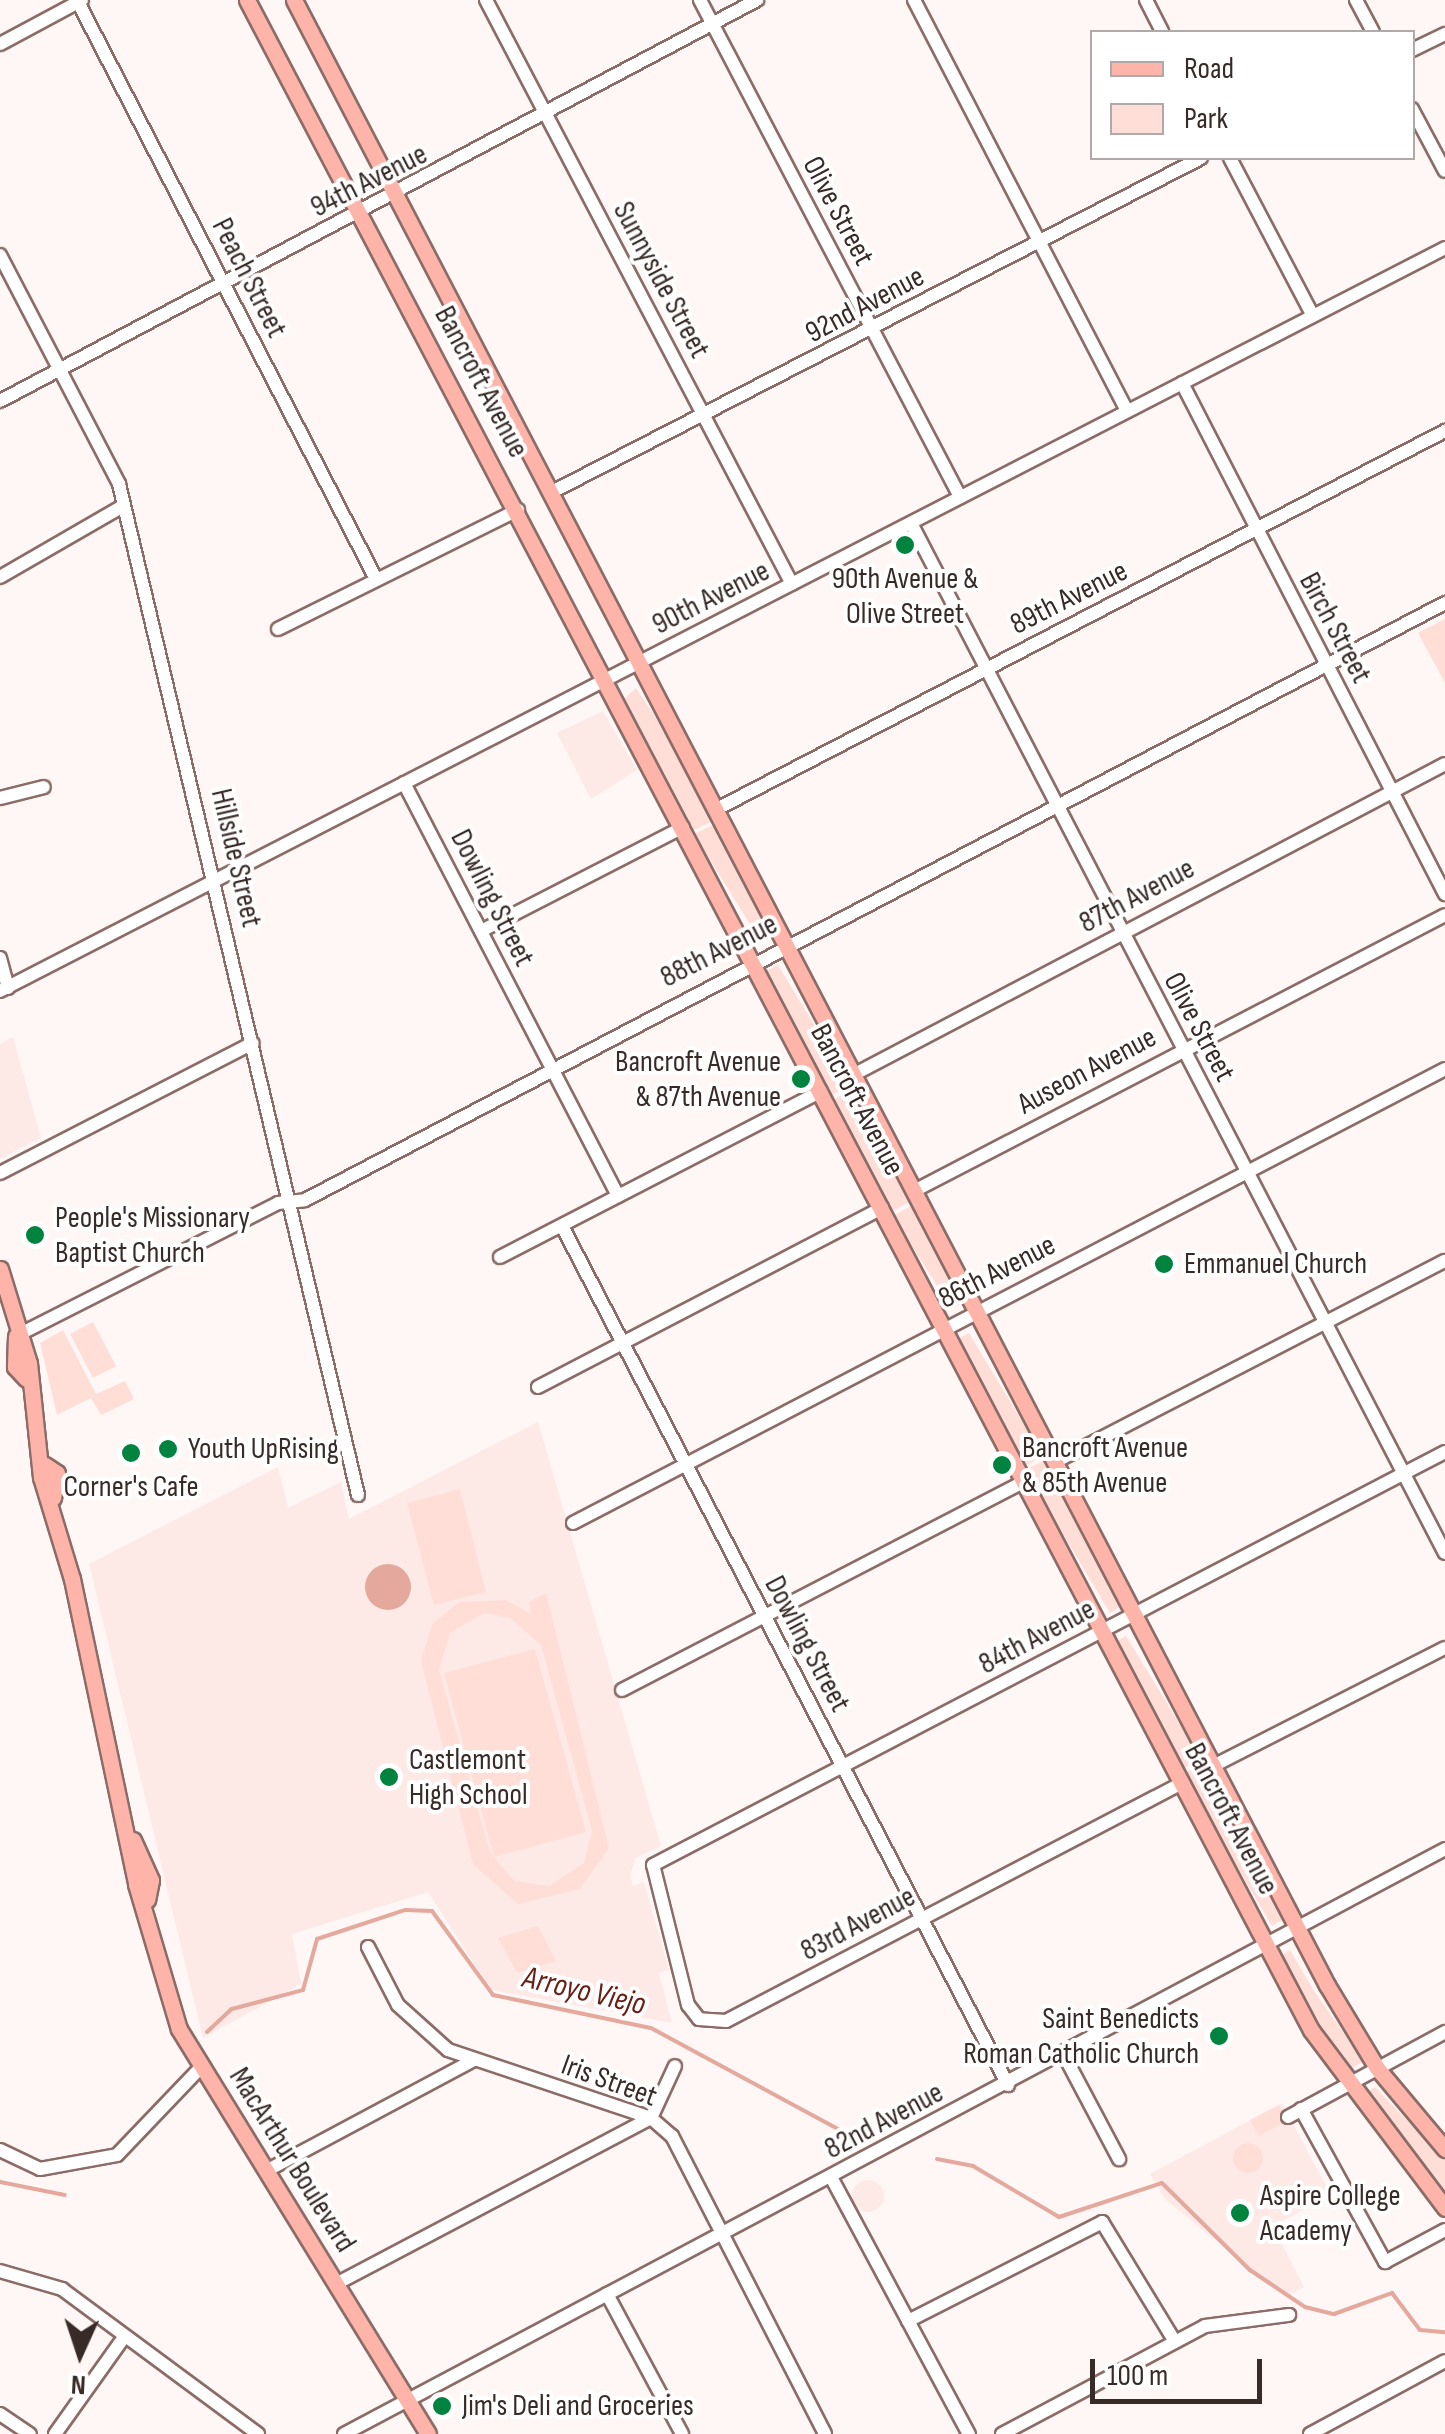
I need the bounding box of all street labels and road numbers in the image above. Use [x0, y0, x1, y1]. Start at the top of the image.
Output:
street label: 94th Avenue [305, 136, 433, 226]
street label: Olive Street [794, 150, 882, 272]
street label: Sunnyside Street [605, 196, 717, 364]
street label: Peach Street [204, 212, 294, 344]
street label: 92nd Avenue [800, 259, 930, 351]
street label: Bancroft Avenue [426, 300, 536, 464]
street label: 90th Avenue [646, 553, 776, 643]
street label: 89th Avenue [1004, 553, 1134, 643]
street label: Birch Street [1291, 567, 1379, 689]
street label: Hillside Street [203, 785, 269, 931]
street label: Dowling Street [442, 824, 542, 972]
street label: 87th Avenue [1073, 851, 1201, 941]
street label: 88th Avenue [655, 906, 783, 996]
street label: Olive Street [1155, 966, 1243, 1088]
street label: Bancroft Avenue [802, 1018, 912, 1182]
street label: Auseon Avenue [1012, 1020, 1162, 1122]
street label: 86th Avenue [933, 1227, 1061, 1317]
street label: Dowling Street [756, 1570, 858, 1718]
street label: 84th Avenue [973, 1591, 1101, 1683]
street label: Bancroft Avenue [1176, 1737, 1286, 1901]
street label: 83rd Avenue [795, 1879, 921, 1969]
street label: Iris Street [556, 2047, 662, 2115]
street label: MacArthur Boulevard [221, 2061, 363, 2259]
street label: 82nd Avenue [818, 2075, 950, 2167]

